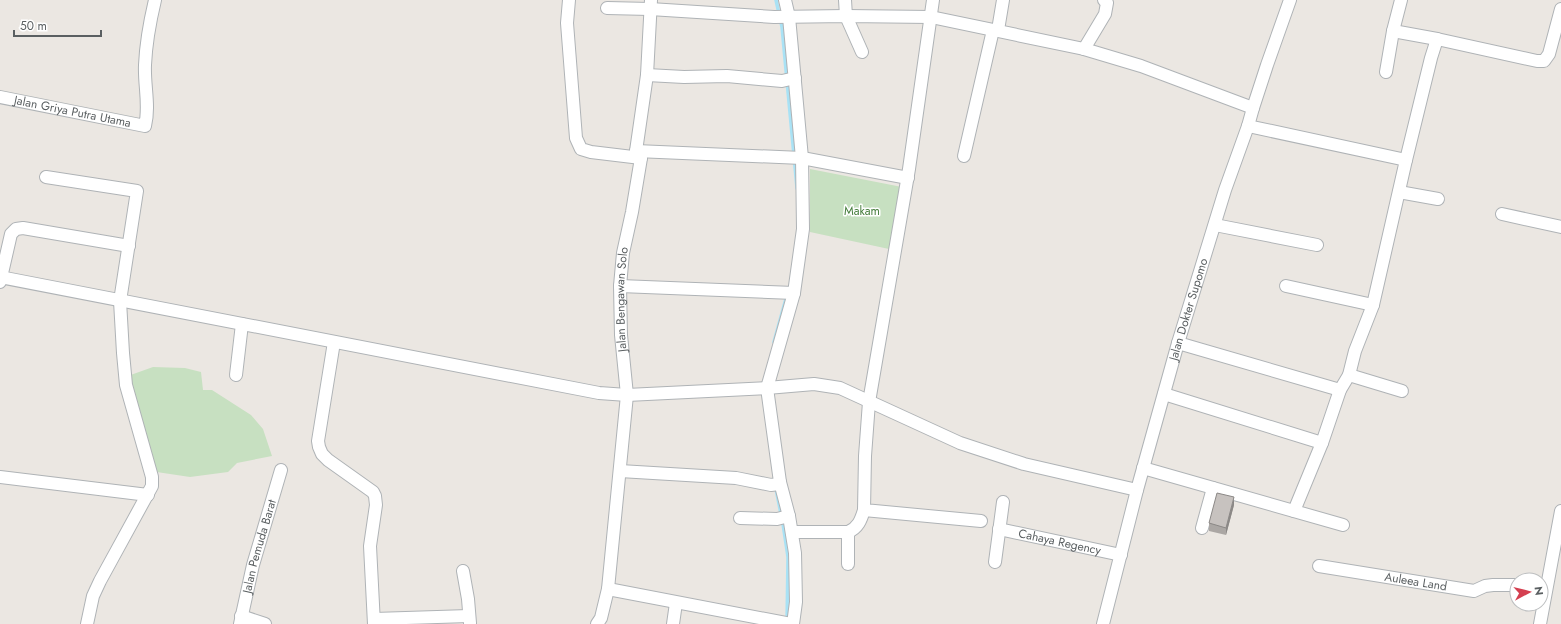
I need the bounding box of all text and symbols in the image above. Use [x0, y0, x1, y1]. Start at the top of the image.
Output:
scale bar [14, 12, 101, 38]
text: 50 m [20, 17, 47, 35]
street label: Jalan Griya Putra Utama [11, 91, 133, 132]
park label: Makam [844, 202, 880, 220]
street label: Jalan Bengawan Solo [611, 245, 633, 355]
street label: Jalan Dokter Supomo [1164, 256, 1213, 365]
street label: Jalan Pemuda Barat [238, 497, 281, 597]
street label: Cahaya Regency [1017, 524, 1103, 560]
street label: Auleea Land [1383, 568, 1448, 595]
north arrow [1509, 572, 1549, 612]
text: N [1530, 585, 1547, 596]

